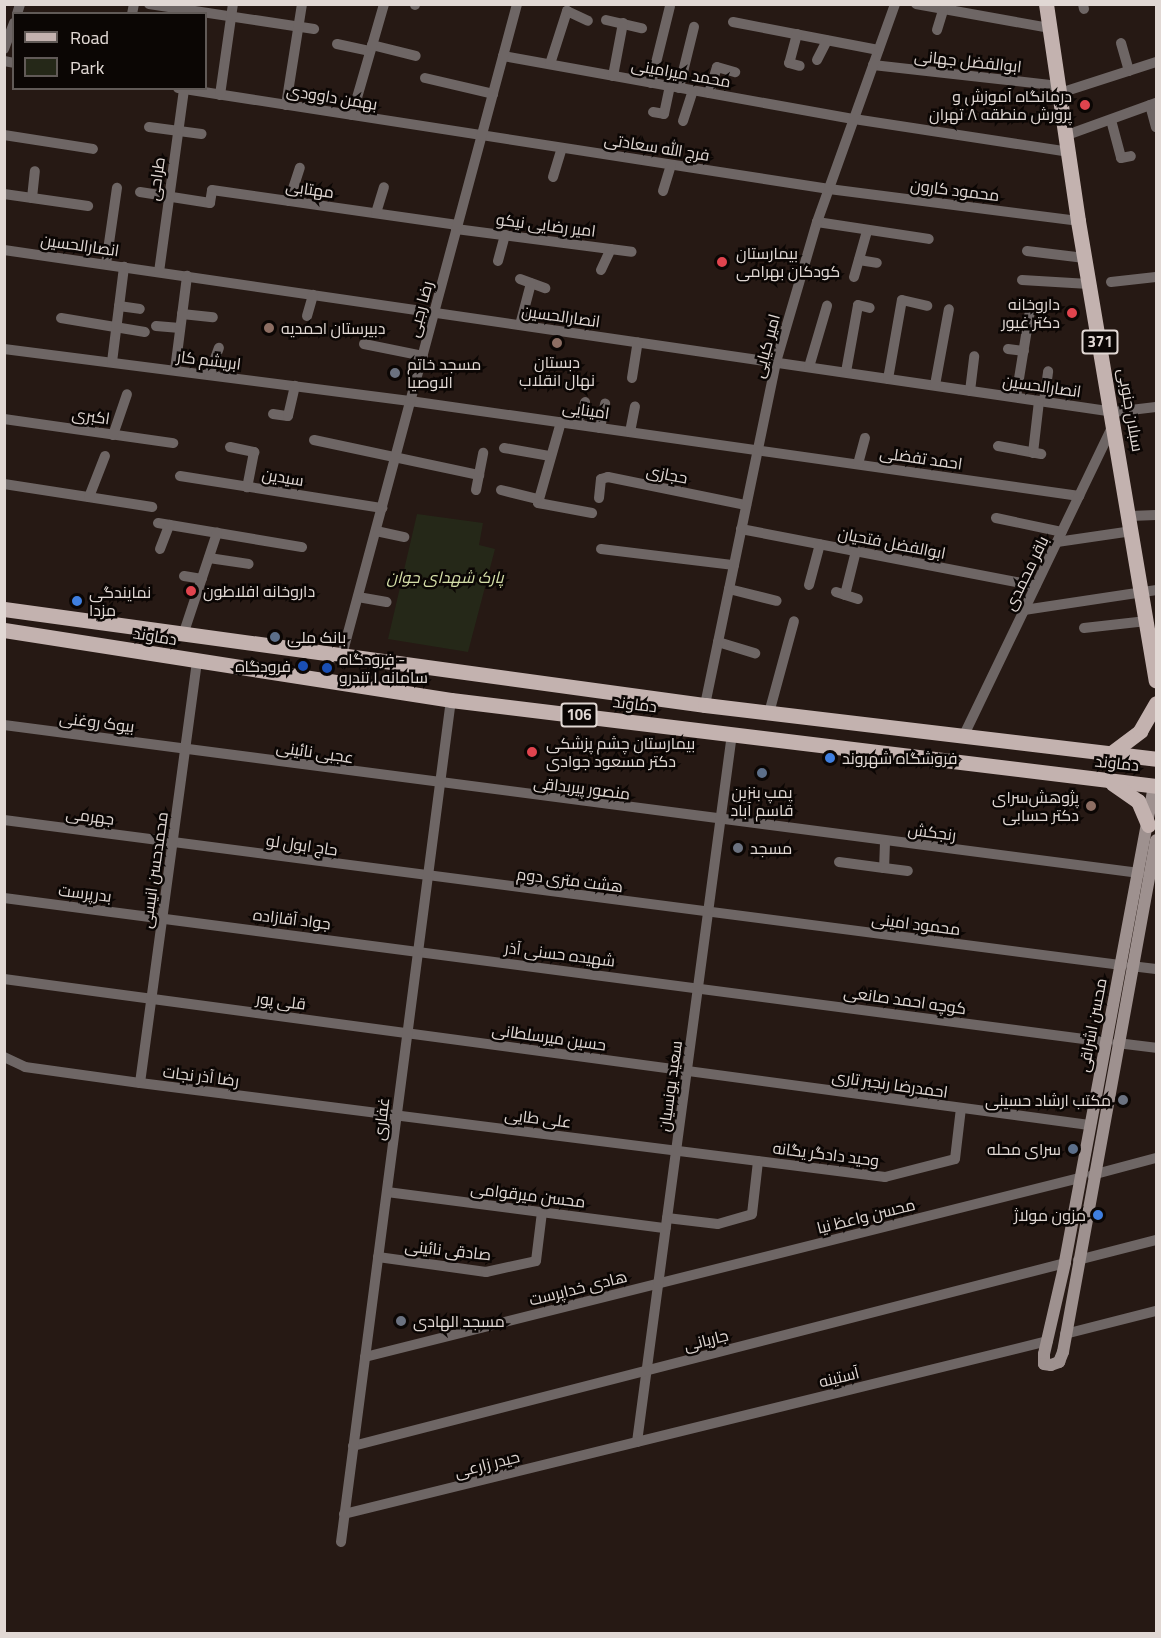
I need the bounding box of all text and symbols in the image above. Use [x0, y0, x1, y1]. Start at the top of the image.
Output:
legend [12, 12, 207, 90]
text: Road [70, 21, 109, 54]
street label: ابوالفضل جهانی [913, 46, 1023, 76]
text: Park [70, 51, 104, 84]
street label: محمد میرامینی [630, 55, 732, 91]
street label: بهمن داوودی [285, 80, 379, 114]
place label: درمانگاه آموزش و پرورش منطقه ۸ تهران [929, 86, 1072, 124]
marker: درمانگاه آموزش و پرورش منطقه ۸ تهران [1076, 96, 1094, 114]
street label: فرج الله سعادتی [603, 129, 711, 165]
street label: طراحی [143, 156, 169, 202]
street label: محمود کارون [909, 175, 1001, 205]
street label: مهتابی [285, 176, 335, 202]
street label: امیر رضایی نیکو [495, 209, 597, 241]
street label: انصارالحسین [39, 230, 121, 260]
place label: بیمارستان کودکان بهرامی [736, 243, 840, 281]
marker: بیمارستان کودکان بهرامی [713, 253, 731, 271]
street label: رضا رجبی [403, 279, 437, 339]
place label: داروخانه دکتر غیور [1002, 294, 1060, 332]
street label: انصارالحسین [520, 301, 602, 331]
marker: داروخانه دکتر غیور [1065, 306, 1079, 320]
street label: امیر کیایی [748, 312, 784, 380]
place label: دبیرستان احمدیه [281, 318, 385, 338]
marker: دبیرستان احمدیه [262, 321, 276, 335]
road number: 371 [1080, 330, 1120, 354]
marker: دبستان نهال انقلاب [550, 336, 564, 350]
street label: ابریشم کار [176, 347, 242, 373]
place label: دبستان نهال انقلاب [519, 352, 595, 390]
place label: مسجد خاتم الاوصیا [407, 354, 481, 392]
marker: مسجد خاتم الاوصیا [388, 366, 402, 380]
street label: سبلان جنوبی [1114, 367, 1148, 453]
street label: انصارالحسین [1001, 371, 1083, 401]
street label: امینایی [561, 397, 611, 423]
street label: اکبری [71, 404, 111, 428]
street label: احمد تفضلی [878, 443, 964, 473]
street label: حجازی [645, 461, 689, 487]
street label: سیدین [261, 464, 305, 490]
street label: ابوالفضل فتحیان [837, 523, 947, 563]
street label: باقر محمدی [1000, 533, 1052, 613]
park label: پارک شهدای جوان [387, 567, 503, 587]
place label: داروخانه افلاطون [203, 581, 315, 601]
place label: نمایندگی مزدا [89, 582, 151, 620]
marker: داروخانه افلاطون [184, 584, 198, 598]
marker: نمایندگی مزدا [70, 594, 84, 608]
street label: دماوند [132, 623, 178, 649]
place label: بانک ملی [287, 627, 346, 647]
marker: بانک ملی [268, 630, 282, 644]
place label: فرودگاه - سامانه ۱ تندرو [339, 649, 428, 687]
place label: فرودگاه [235, 656, 291, 676]
marker: فرودگاه [296, 659, 310, 673]
marker: فرودگاه - سامانه ۱ تندرو [320, 661, 334, 675]
street label: دماوند [612, 692, 658, 716]
road number: 106 [560, 703, 598, 727]
street label: بیوک روغنی [58, 708, 136, 736]
place label: بیمارستان چشم پزشکی دکتر مسعود جوادی [546, 733, 695, 771]
street label: عجبی نائینی [275, 737, 355, 767]
marker: بیمارستان چشم پزشکی دکتر مسعود جوادی [523, 743, 541, 761]
place label: فروشگاه شهروند [842, 748, 958, 768]
marker: فروشگاه شهروند [823, 751, 837, 765]
street label: دماوند [1094, 751, 1140, 775]
marker: پمپ بنزین قاسم آباد [755, 766, 769, 780]
street label: منصور پیربداقی [533, 773, 631, 803]
place label: پمپ بنزین قاسم آباد [731, 782, 793, 820]
place label: پژوهش‌سرای دکتر حسابی [992, 787, 1079, 825]
marker: پژوهش‌سرای دکتر حسابی [1084, 799, 1098, 813]
street label: جهرمی [65, 804, 115, 828]
street label: محمدحسن انیسی [136, 810, 172, 930]
street label: رنجکش [907, 820, 957, 844]
street label: حاج ابول لو [265, 830, 339, 860]
place label: مسجد [750, 838, 792, 858]
marker: مسجد [731, 841, 745, 855]
street label: هشت متری دوم [516, 864, 624, 896]
street label: بدرپرست [57, 880, 113, 906]
street label: جواد آقازاده [252, 905, 332, 933]
street label: محمود امینی [870, 909, 962, 939]
street label: شهیده حسنی آذر [504, 938, 616, 970]
street label: محسن اشراقی [1073, 976, 1111, 1074]
street label: کوچه احمد صانعی [843, 982, 967, 1018]
street label: قلی پور [255, 988, 307, 1014]
street label: حسین میرسلطانی [491, 1019, 607, 1055]
street label: سعید یونسیان [654, 1039, 686, 1133]
street label: رضا آذر نجات [162, 1062, 240, 1090]
street label: احمدرضا رنجبر تاری [831, 1066, 949, 1102]
place label: مکتب ارشاد حسینی [985, 1090, 1111, 1110]
marker: مکتب ارشاد حسینی [1116, 1093, 1130, 1107]
street label: غفاری [369, 1097, 393, 1141]
street label: علی طایی [504, 1104, 572, 1132]
street label: وحید دادگر یگانه [772, 1138, 880, 1170]
place label: سرای محله [987, 1139, 1061, 1159]
marker: سرای محله [1066, 1142, 1080, 1156]
street label: محسن میرقوامی [469, 1178, 587, 1212]
street label: محسن واعظ نیا [815, 1195, 917, 1237]
place label: مزون مولاژ [1014, 1205, 1086, 1225]
marker: مزون مولاژ [1091, 1208, 1105, 1222]
street label: صادقی نائینی [404, 1236, 492, 1264]
street label: هادی خداپرست [527, 1267, 629, 1309]
place label: مسجد الهادی [413, 1311, 505, 1331]
marker: مسجد الهادی [394, 1314, 408, 1328]
street label: جاریانی [682, 1325, 730, 1355]
street label: آستینه [817, 1363, 861, 1391]
street label: حیدر زارعی [453, 1447, 521, 1481]

